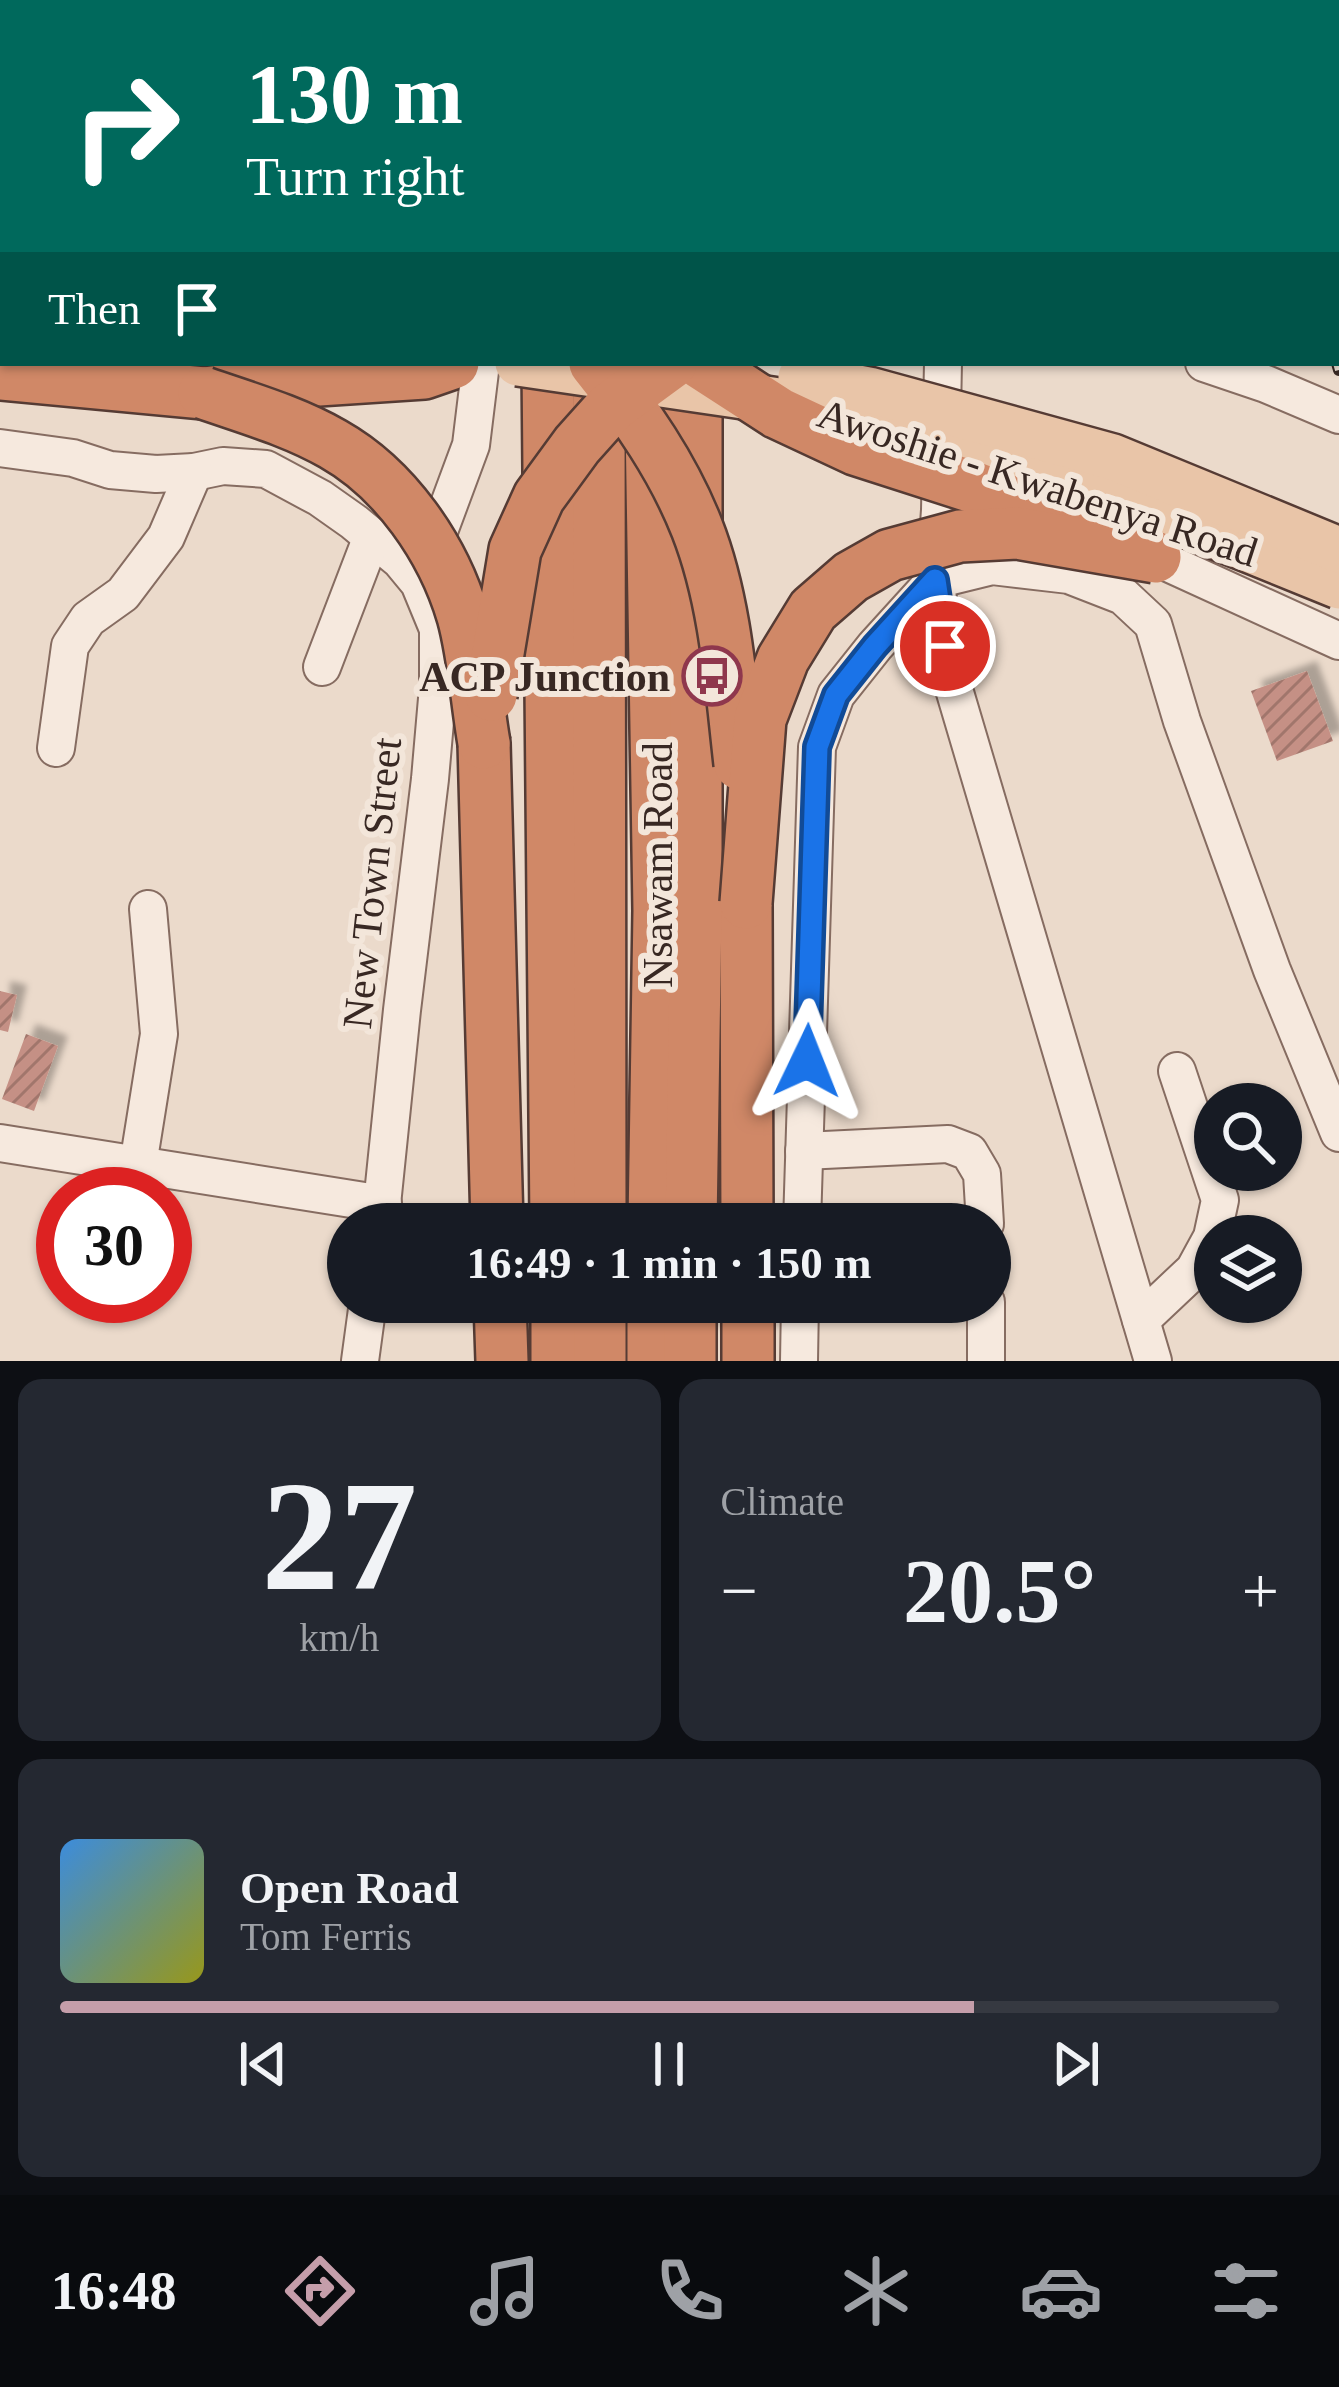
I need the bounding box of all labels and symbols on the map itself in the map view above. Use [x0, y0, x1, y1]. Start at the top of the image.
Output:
street label: Awoshie - Kwabenya Road [812, 390, 1263, 576]
pin [894, 595, 996, 697]
bus stop icon: ACP Junction [681, 645, 743, 707]
place label: ACP Junction [419, 654, 670, 700]
street label: New Town Street [334, 735, 410, 1031]
street label: Nsawam Road [635, 742, 681, 988]
position arrow [744, 998, 870, 1124]
speed limit sign: 30 [36, 1167, 192, 1323]

